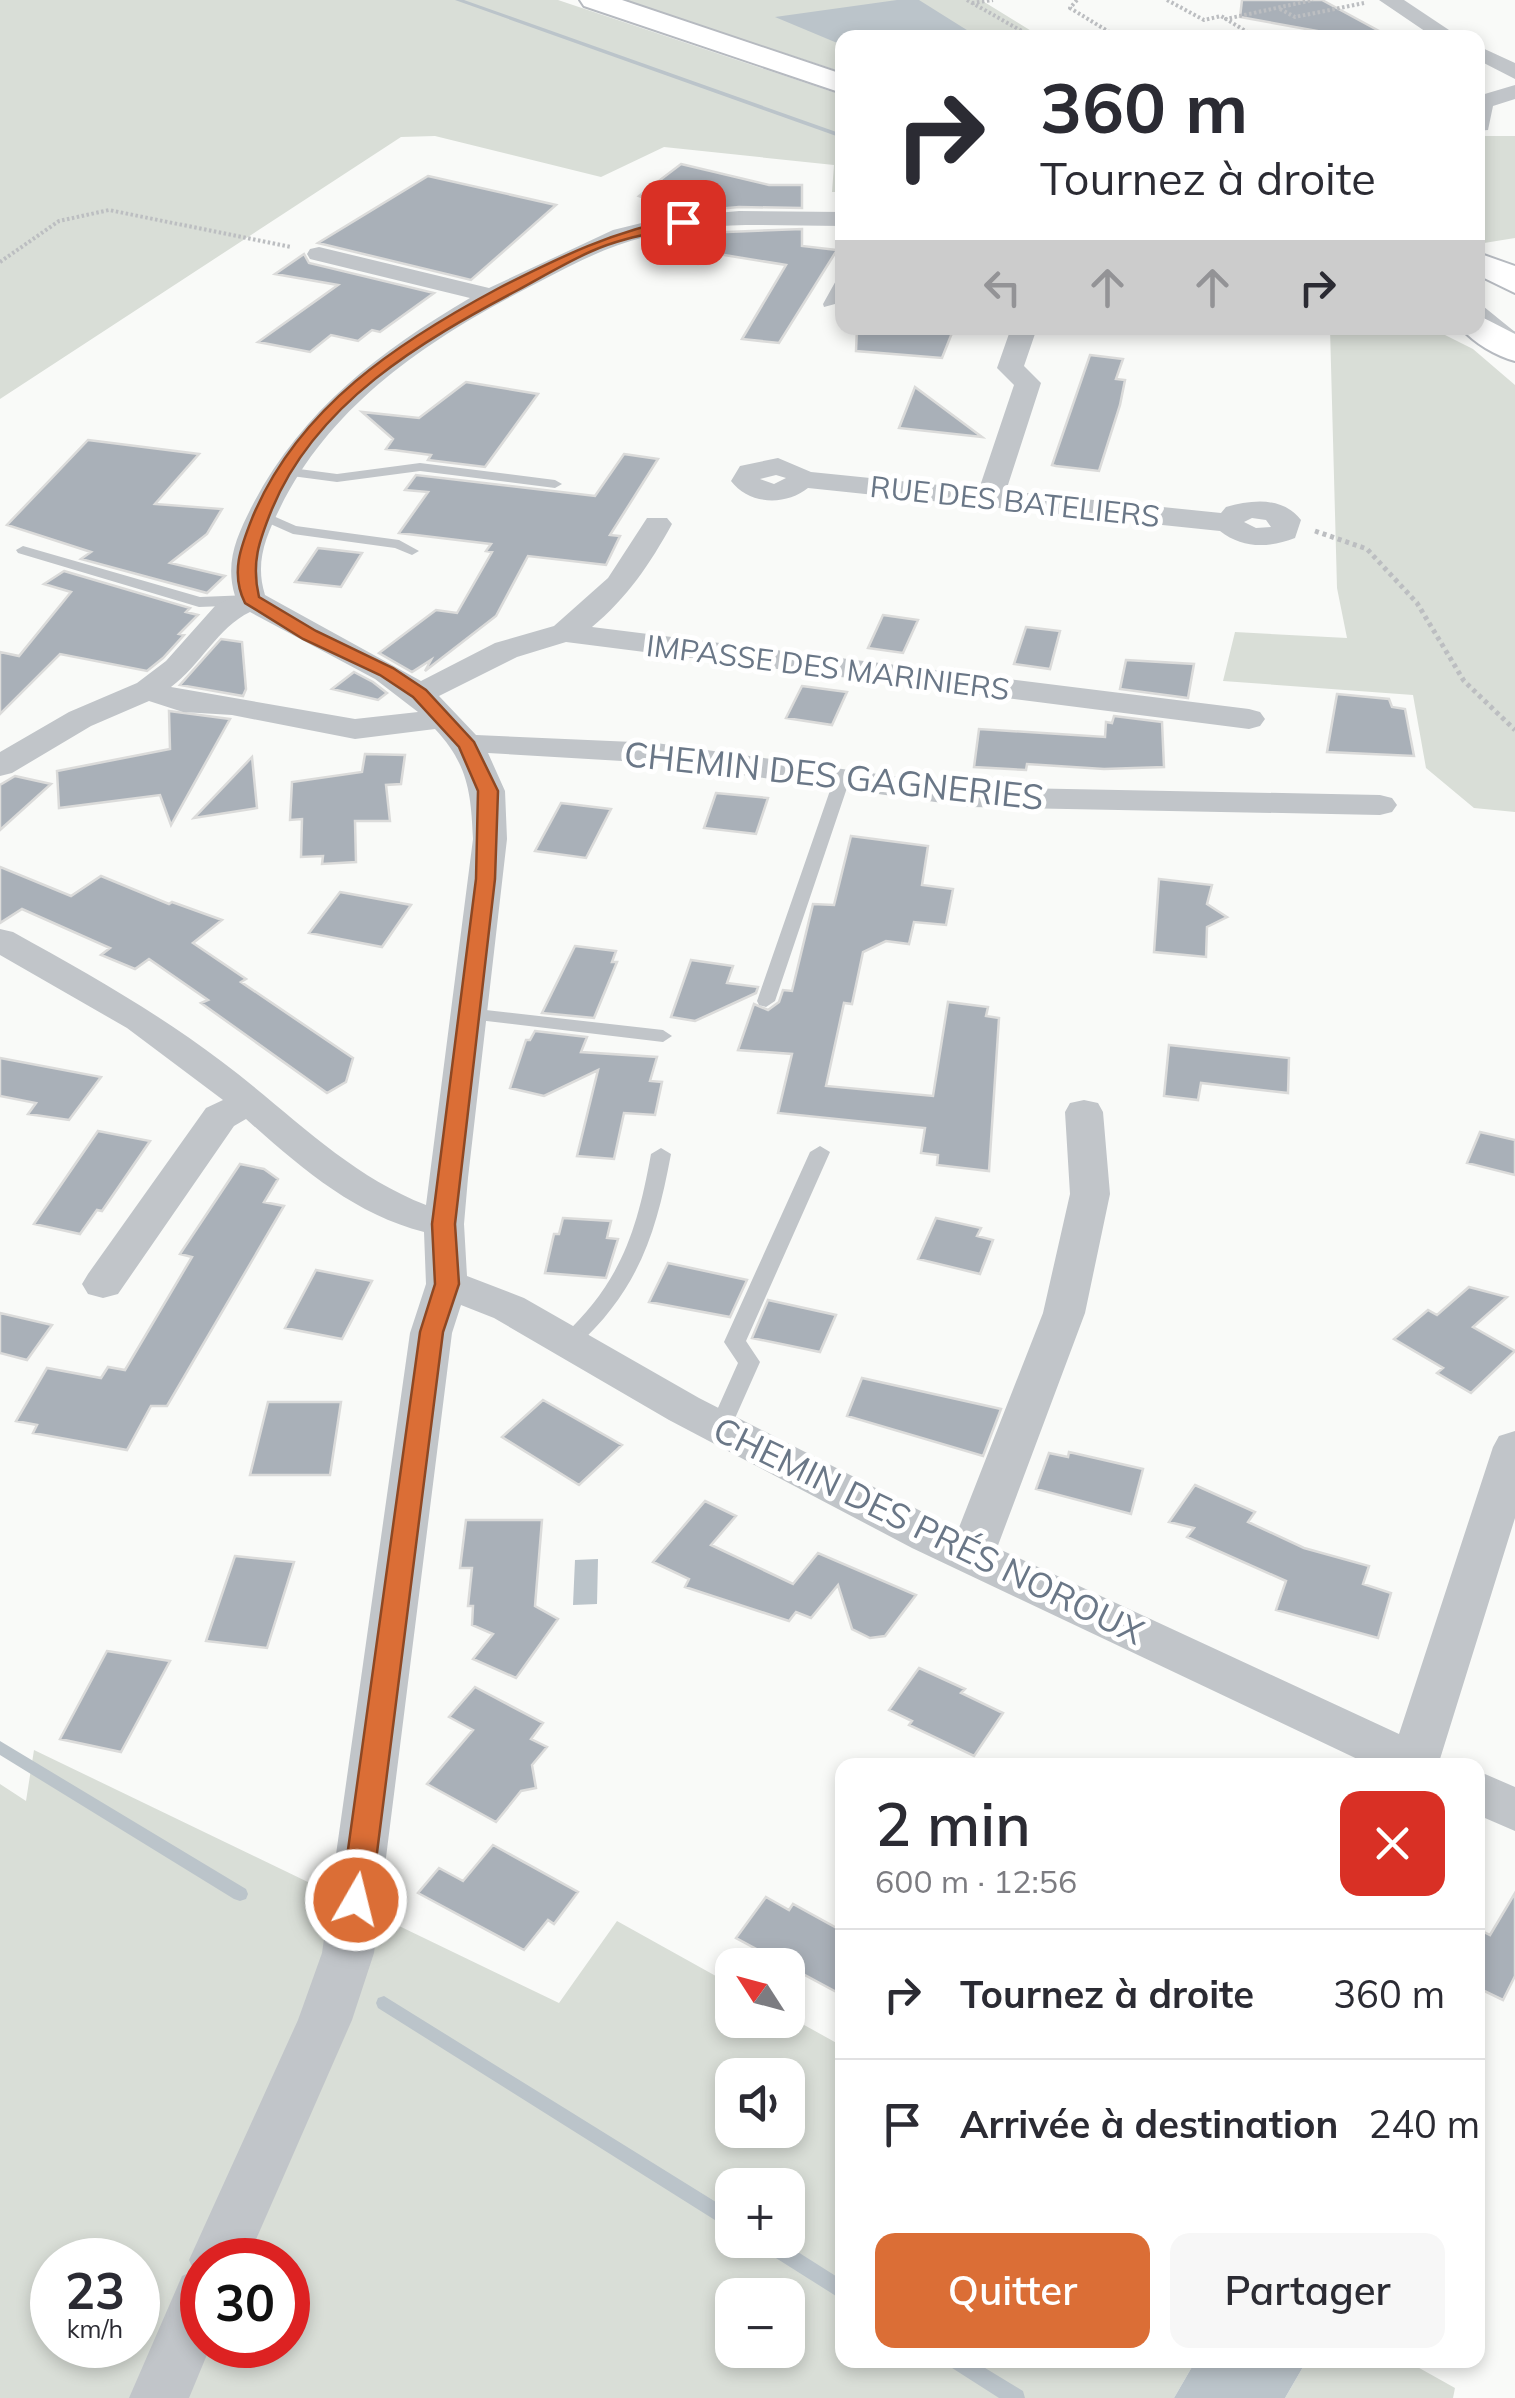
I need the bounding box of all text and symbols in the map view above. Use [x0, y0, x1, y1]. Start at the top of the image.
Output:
text: 360 m [1040, 63, 1248, 151]
icon: right [875, 70, 1005, 200]
text: Tournez à droite [1040, 150, 1376, 206]
pin [641, 180, 726, 265]
icon: arrive [656, 195, 711, 250]
icon: left [975, 260, 1030, 315]
icon: ahead [1080, 260, 1135, 315]
icon: ahead [1185, 260, 1240, 315]
icon: right [1290, 260, 1345, 315]
street label: RUE DES BATELIERS [868, 467, 1162, 535]
street label: IMPASSE DES MARINIERS [644, 626, 1012, 708]
street label: CHEMIN DES GAGNERIES [622, 731, 1046, 819]
street label: CHEMIN DES PRÉS NOROUX [707, 1406, 1152, 1654]
text: 2 min [875, 1786, 1031, 1861]
button: close [1340, 1791, 1445, 1896]
position arrow [304, 1848, 408, 1952]
text: 600 m · 12:56 [875, 1861, 1077, 1901]
north arrow [715, 1948, 805, 2038]
map controls [715, 1948, 805, 2368]
icon: right [875, 1967, 930, 2022]
text: Tournez à droite [960, 1970, 1254, 2018]
text: 360 m [1333, 1970, 1445, 2018]
button: sound [715, 2058, 805, 2148]
icon: arrive [875, 2097, 930, 2152]
text: Arrivée à destination [960, 2100, 1338, 2148]
text: 240 m [1368, 2100, 1480, 2148]
button: + [715, 2168, 805, 2258]
button: Quitter [875, 2233, 1150, 2348]
button: Partager [1170, 2233, 1445, 2348]
speed limit sign: 30 [180, 2238, 310, 2368]
text: 23 [65, 2259, 125, 2322]
button: − [715, 2278, 805, 2368]
text: km/h [67, 2313, 123, 2344]

